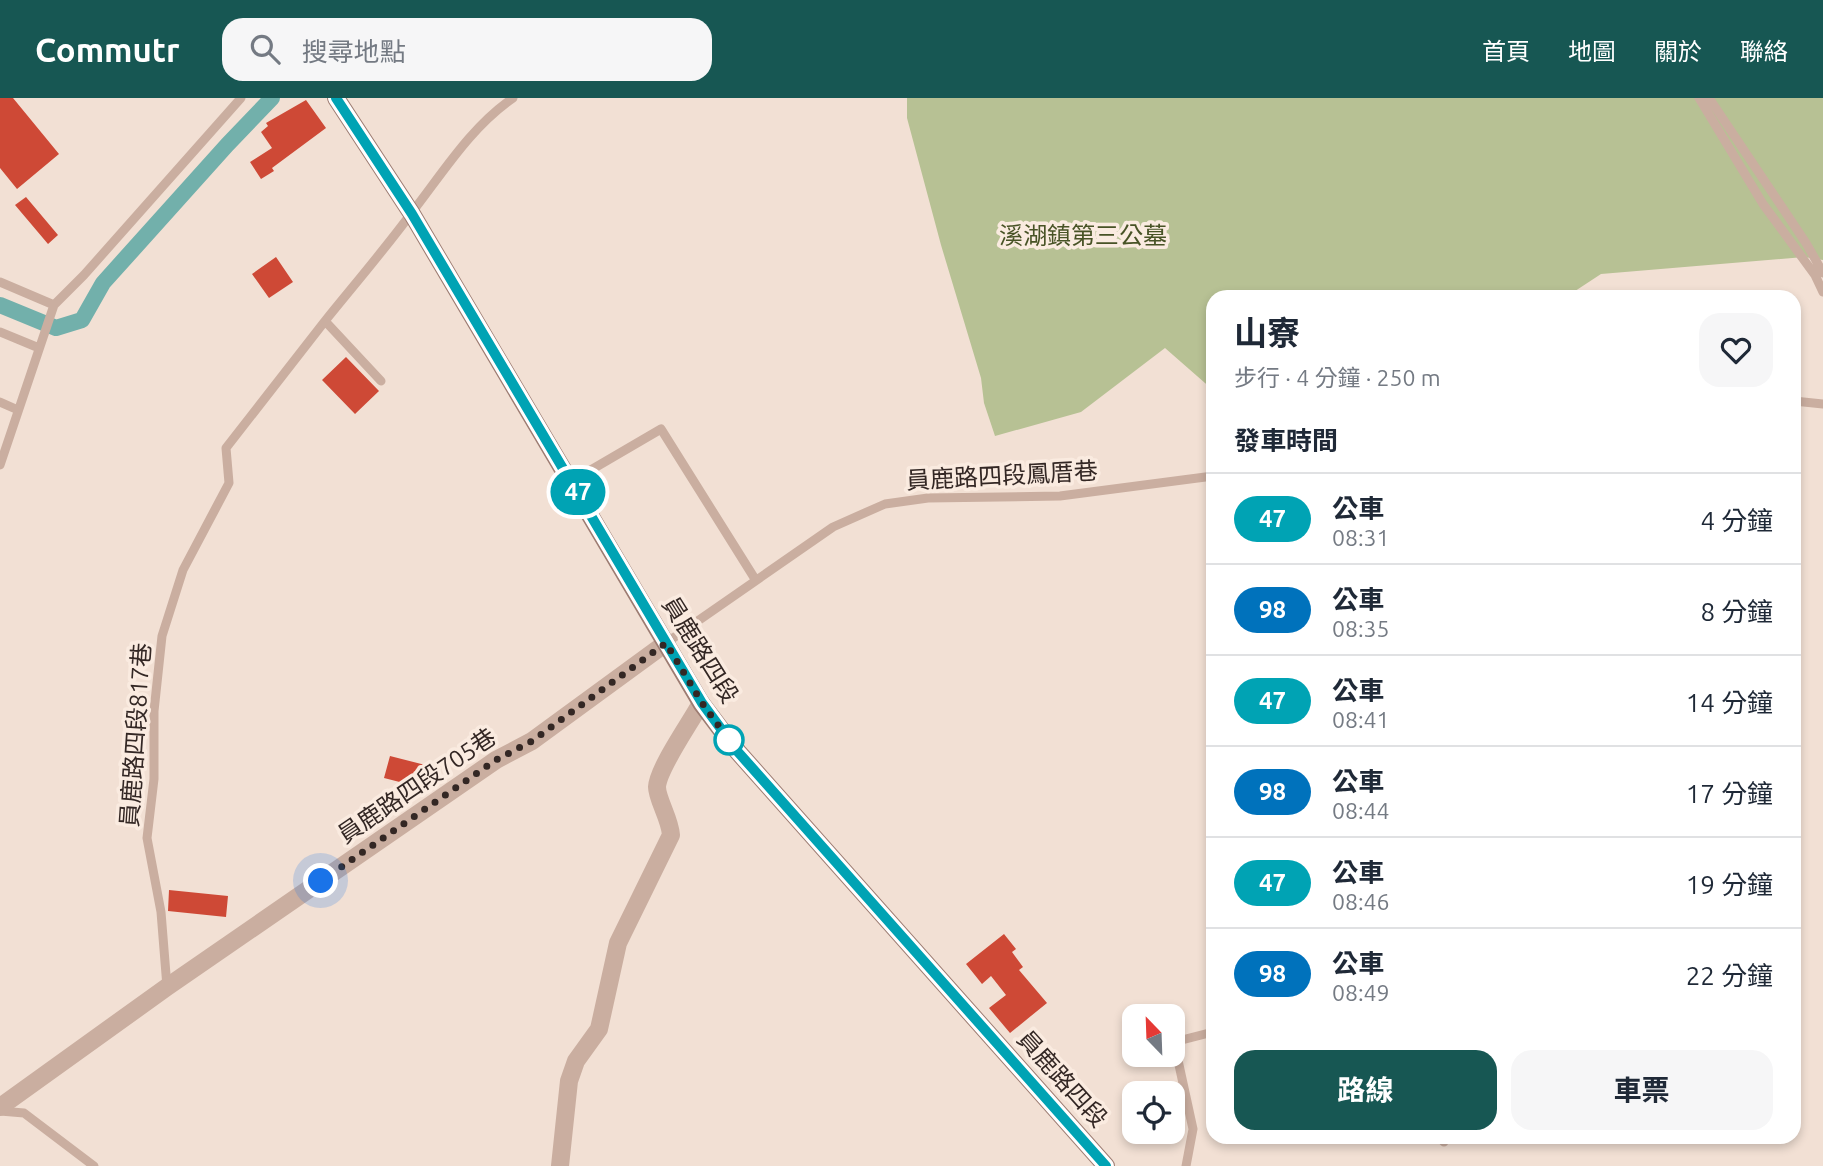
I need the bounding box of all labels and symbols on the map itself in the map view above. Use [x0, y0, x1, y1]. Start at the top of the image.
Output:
park label: 溪湖鎮第三公墓 [999, 222, 1167, 249]
street label: 員鹿路四段鳳厝巷 [905, 457, 1099, 494]
line badge: 47 [546, 469, 610, 515]
street label: 員鹿路四段 [657, 592, 744, 708]
street label: 員鹿路四段817巷 [116, 642, 155, 828]
street label: 員鹿路四段705巷 [333, 723, 501, 848]
unlabelled marker [714, 725, 744, 755]
your location [303, 863, 338, 898]
north arrow [1122, 1004, 1185, 1068]
street label: 員鹿路四段 [1012, 1025, 1113, 1132]

